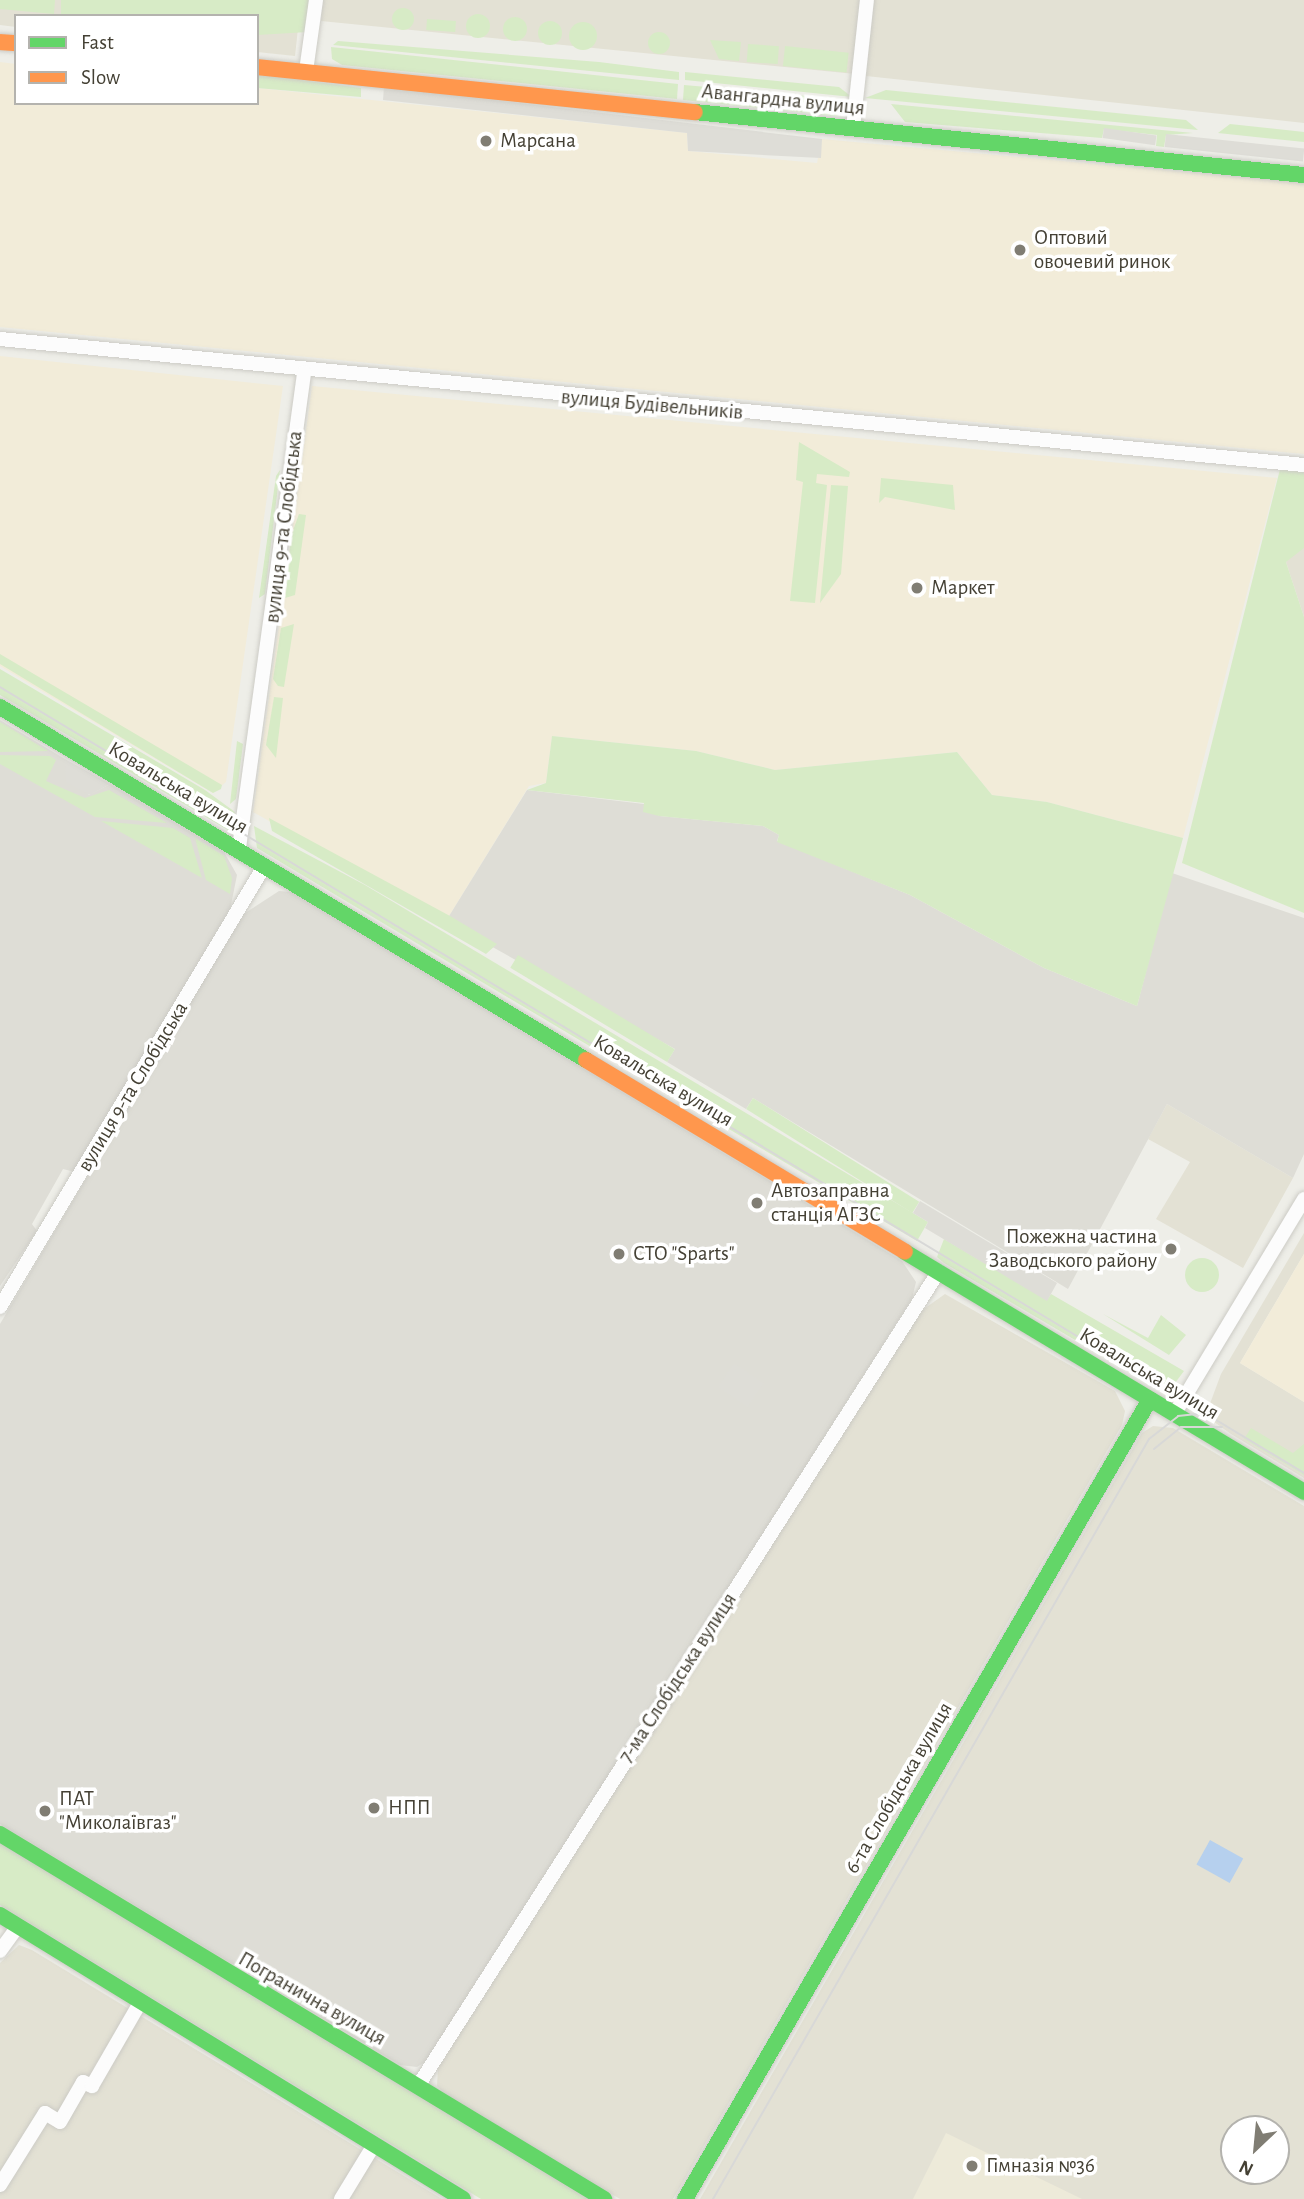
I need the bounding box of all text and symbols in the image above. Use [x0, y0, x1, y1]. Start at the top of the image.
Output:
legend [14, 14, 259, 105]
text: Fast [81, 32, 114, 53]
text: Slow [81, 67, 120, 88]
street label: Авангардна вулиця [700, 79, 866, 121]
place label: Марсана [500, 128, 576, 154]
marker: Марсана [478, 133, 494, 149]
place label: Оптовий овочевий ринок [1034, 225, 1170, 275]
marker: Оптовий овочевий ринок [1012, 242, 1028, 258]
street label: вулиця Будівельників [560, 384, 744, 426]
street label: вулиця 9-та Слобідська [260, 429, 308, 625]
place label: Маркет [931, 575, 995, 601]
marker: Маркет [909, 580, 925, 596]
street label: Ковальська вулиця [104, 736, 252, 840]
street label: вулиця 9-та Слобідська [72, 998, 194, 1176]
street label: Ковальська вулиця [589, 1029, 737, 1133]
place label: Автозаправна станція АГЗС [771, 1178, 889, 1228]
marker: Автозаправна станція АГЗС [749, 1195, 765, 1211]
place label: Пожежна частина Заводського району [989, 1224, 1157, 1274]
place label: СТО "Sparts" [633, 1241, 735, 1267]
marker: Пожежна частина Заводського району [1163, 1241, 1179, 1257]
marker: СТО "Sparts" [611, 1246, 627, 1262]
street label: Ковальська вулиця [1075, 1322, 1223, 1426]
street label: 7-ма Слобідська вулиця [614, 1588, 742, 1768]
street label: 6-та Слобідська вулиця [840, 1698, 958, 1878]
place label: ПАТ "Миколаївгаз" [59, 1786, 177, 1836]
place label: НПП [388, 1795, 431, 1821]
marker: НПП [366, 1800, 382, 1816]
marker: ПАТ "Миколаївгаз" [37, 1803, 53, 1819]
street label: Погранична вулиця [234, 1946, 390, 2052]
north arrow [1220, 2115, 1290, 2185]
place label: Гімназія №36 [986, 2153, 1095, 2179]
text: N [1236, 2156, 1257, 2179]
marker: Гімназія №36 [964, 2158, 980, 2174]

